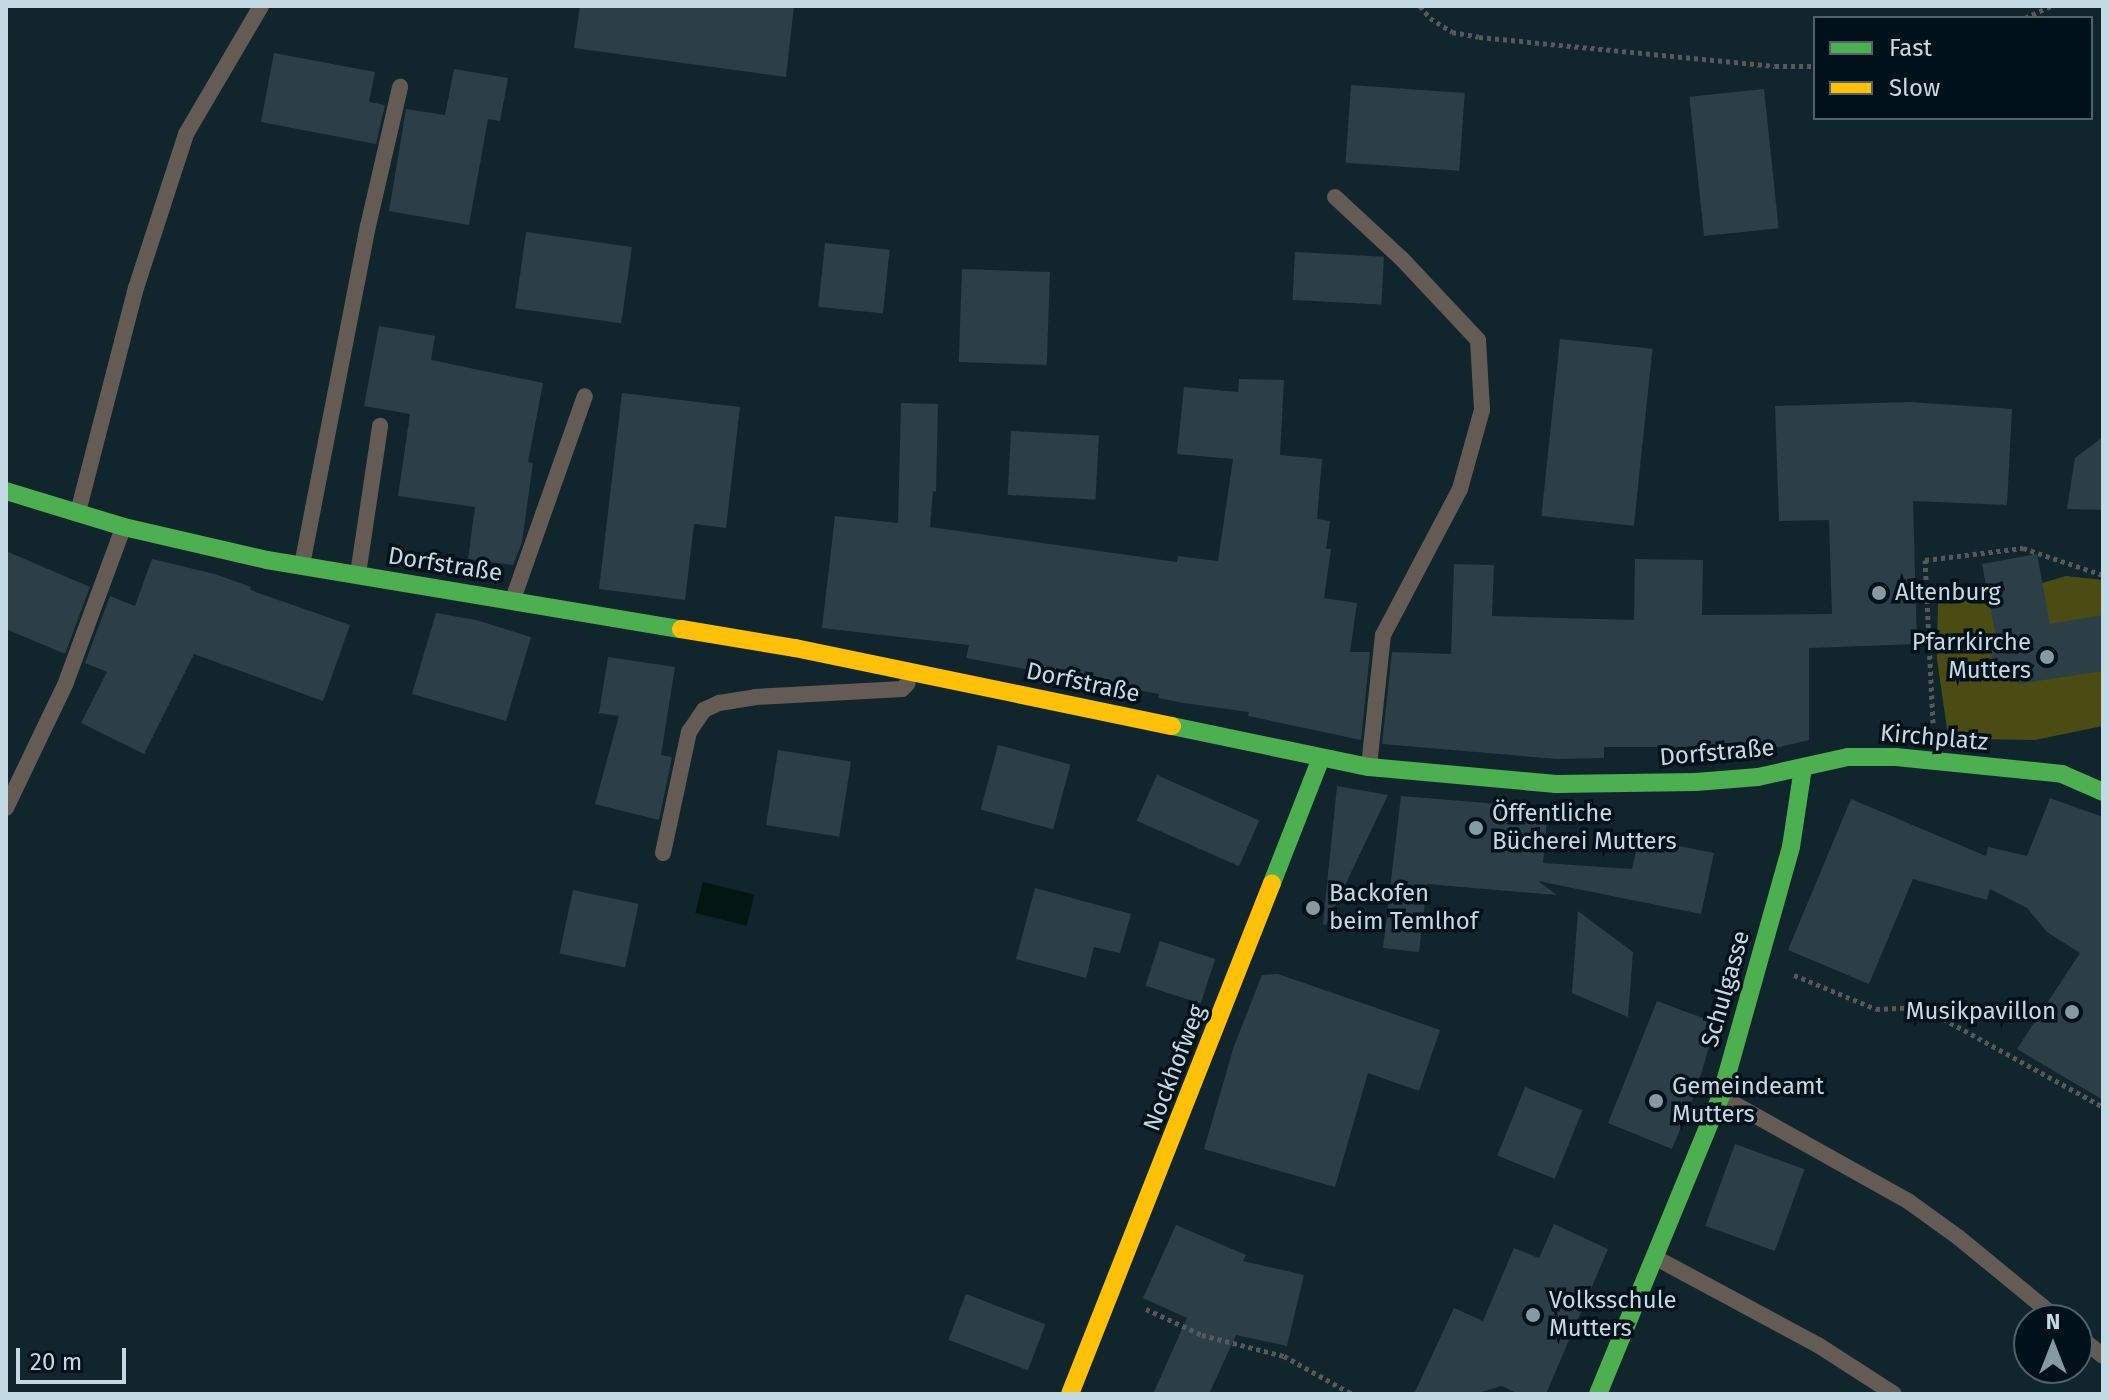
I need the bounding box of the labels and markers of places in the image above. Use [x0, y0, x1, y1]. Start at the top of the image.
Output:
place label: Altenburg [1895, 579, 2001, 607]
marker: Altenburg [1870, 584, 1888, 602]
place label: Pfarrkirche Mutters [1912, 629, 2031, 685]
marker: Pfarrkirche Mutters [2038, 648, 2056, 666]
place label: Öffentliche Bücherei Mutters [1492, 800, 1677, 856]
marker: Öffentliche Bücherei Mutters [1467, 819, 1485, 837]
place label: Backofen beim Temlhof [1329, 880, 1478, 936]
marker: Backofen beim Temlhof [1304, 899, 1322, 917]
place label: Musikpavillon [1906, 998, 2056, 1026]
marker: Musikpavillon [2063, 1003, 2081, 1021]
place label: Gemeindeamt Mutters [1672, 1073, 1824, 1129]
marker: Gemeindeamt Mutters [1647, 1092, 1665, 1110]
place label: Volksschule Mutters [1549, 1287, 1677, 1343]
marker: Volksschule Mutters [1524, 1306, 1542, 1324]

